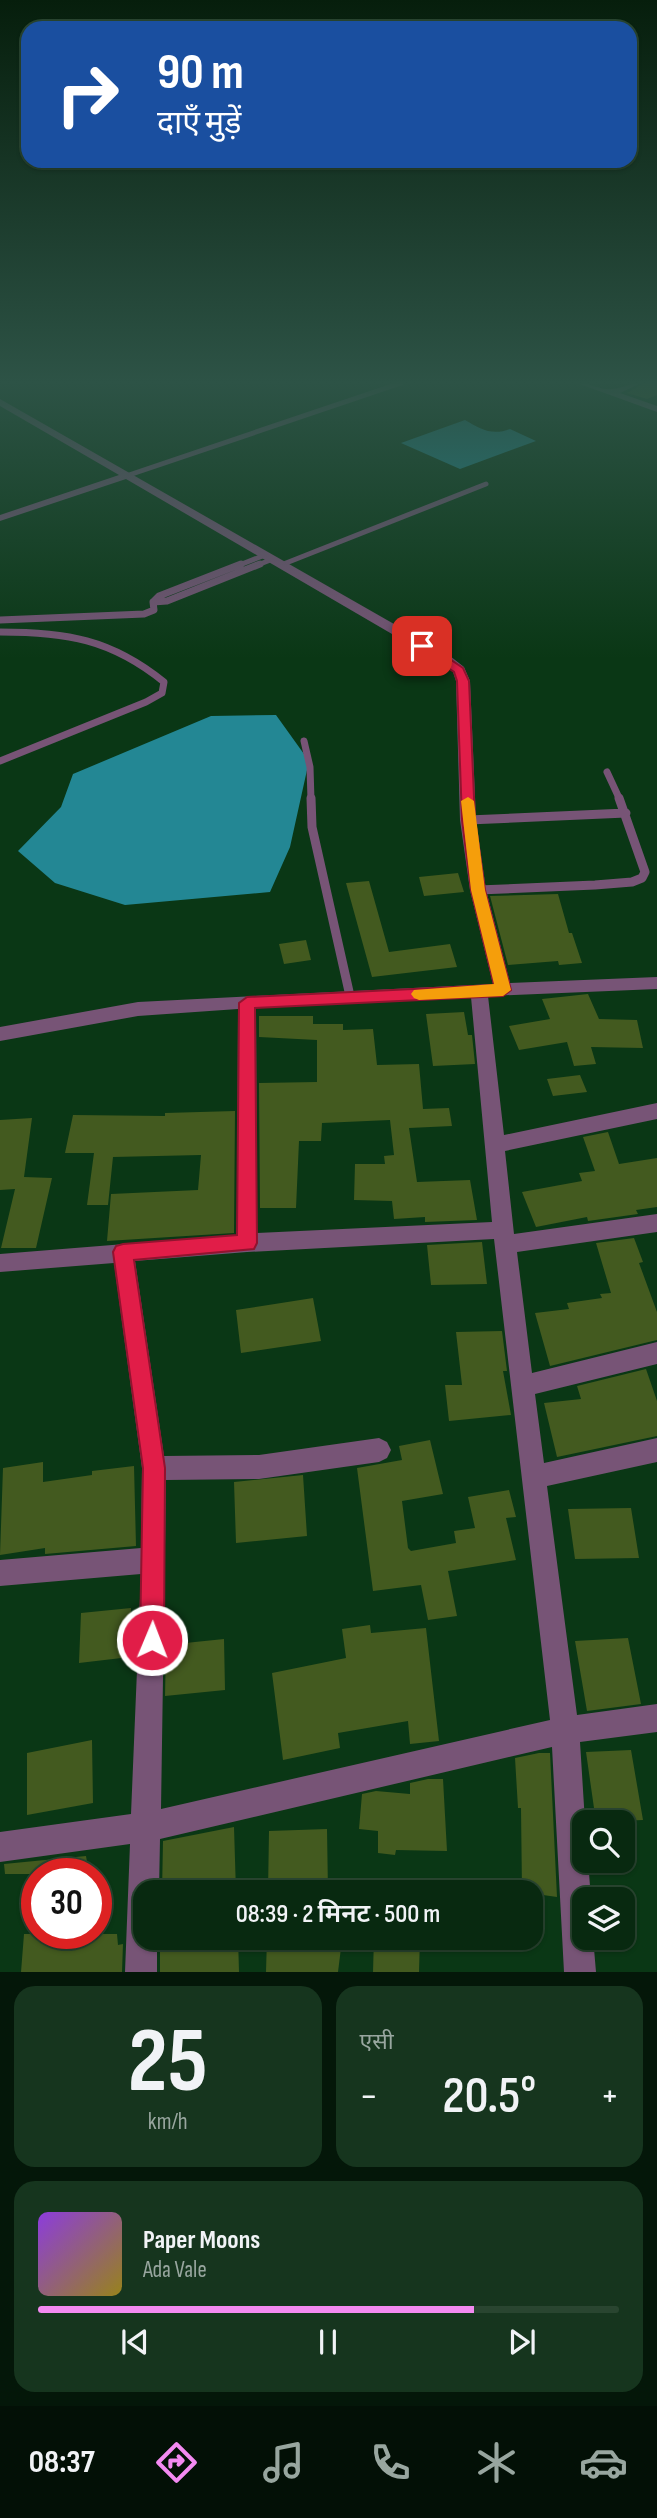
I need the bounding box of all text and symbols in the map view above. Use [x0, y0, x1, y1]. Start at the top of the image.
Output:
text: 90 m [157, 44, 244, 103]
icon: right [42, 49, 133, 140]
text: दाएँ मुड़ें [157, 104, 241, 143]
pin [392, 616, 452, 676]
icon: arrive [403, 627, 441, 665]
position arrow [115, 1603, 189, 1677]
map controls [572, 1810, 635, 1950]
button: search [572, 1810, 635, 1873]
speed limit sign: 30 [21, 1858, 112, 1949]
button: layers [572, 1887, 635, 1950]
text: 08:39 · 2 मिनट · 500 m [236, 1899, 440, 1930]
text: 25 [128, 2008, 208, 2117]
text: एसी [360, 2028, 394, 2056]
text: 20.5° [442, 2065, 536, 2128]
text: − [360, 2074, 378, 2119]
text: + [600, 2074, 619, 2119]
text: km/h [148, 2108, 188, 2136]
text: Paper Moons [143, 2225, 260, 2256]
text: Ada Vale [143, 2256, 207, 2284]
icon: previous [116, 2323, 154, 2361]
icon: pause [309, 2323, 347, 2361]
icon: next [503, 2323, 541, 2361]
icon: directions [152, 2438, 201, 2487]
icon: music [259, 2438, 308, 2487]
icon: phone [366, 2438, 415, 2487]
icon: climate [472, 2438, 521, 2487]
icon: car [579, 2438, 628, 2487]
text: 08:37 [29, 2443, 95, 2482]

